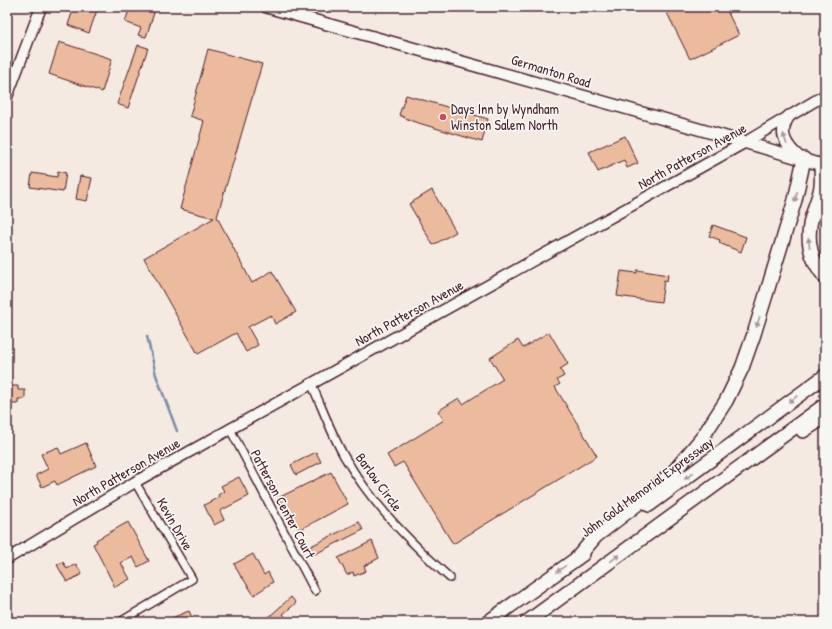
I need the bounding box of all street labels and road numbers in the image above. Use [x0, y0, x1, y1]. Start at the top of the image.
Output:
street label: Germanton Road [509, 49, 594, 92]
street label: North Patterson Avenue [634, 118, 750, 193]
street label: North Patterson Avenue [351, 275, 467, 350]
street label: John Gold Memorial Expressway [577, 432, 717, 542]
street label: North Patterson Avenue [68, 433, 183, 510]
street label: Patterson Center Court [247, 446, 320, 562]
street label: Barlow Circle [352, 449, 407, 515]
street label: Kevin Drive [153, 494, 198, 554]

